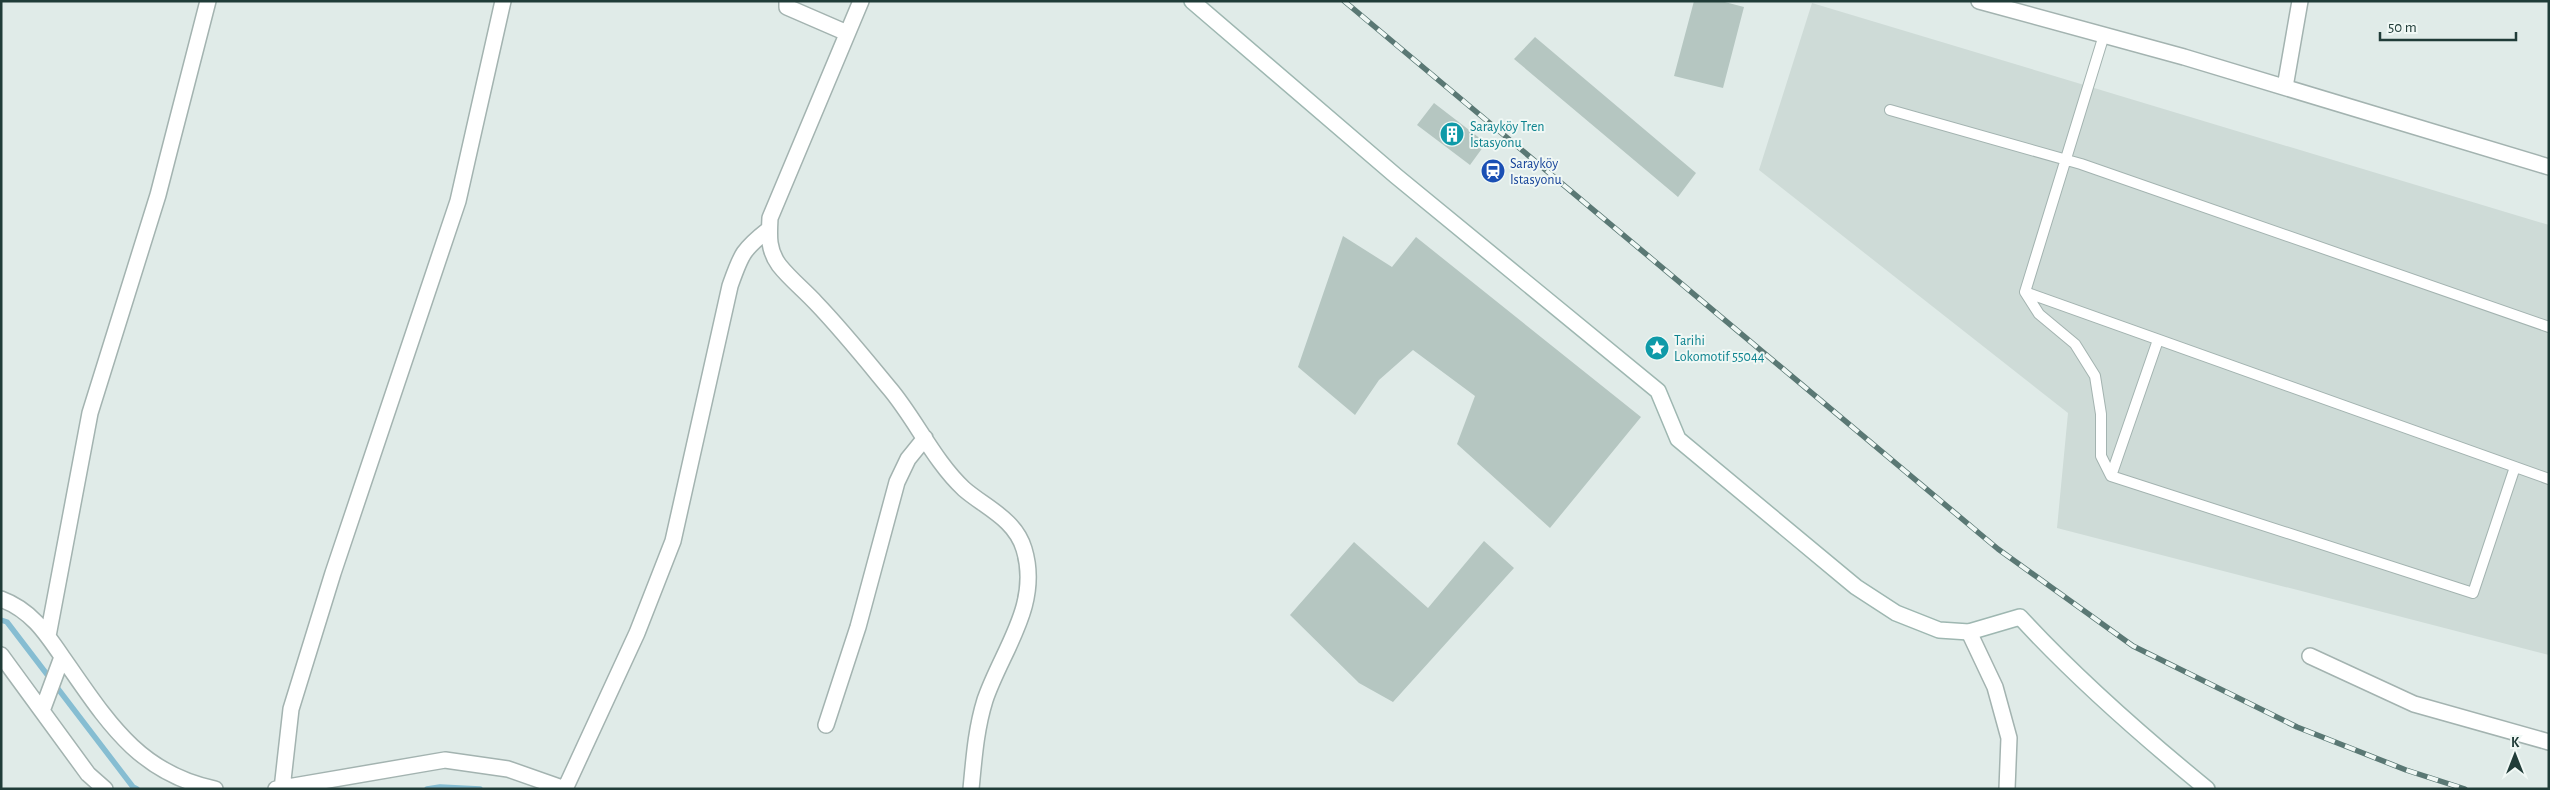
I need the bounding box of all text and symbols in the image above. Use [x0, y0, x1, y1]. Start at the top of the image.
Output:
scale bar [2380, 10, 2516, 42]
text: 50 m [2388, 20, 2417, 35]
place label: Sarayköy Tren İstasyonu [1470, 120, 1545, 150]
building icon: Sarayköy Tren İstasyonu [1439, 121, 1465, 147]
place label: Sarayköy Istasyonu [1510, 157, 1562, 187]
station icon: Sarayköy Istasyonu [1480, 158, 1506, 184]
place label: Tarihi Lokomotif 55044 [1674, 334, 1765, 364]
place icon: Tarihi Lokomotif 55044 [1644, 335, 1670, 361]
north arrow [2490, 730, 2540, 780]
text: K [2511, 736, 2520, 750]

